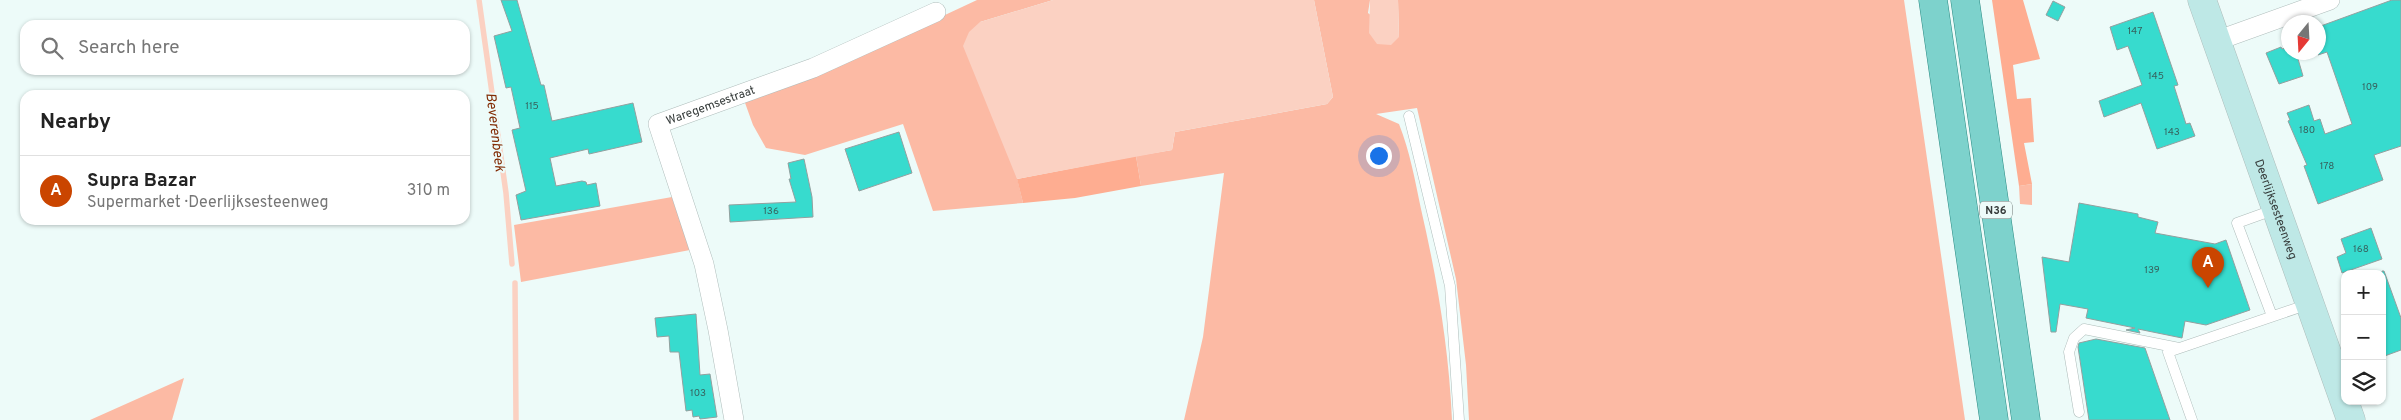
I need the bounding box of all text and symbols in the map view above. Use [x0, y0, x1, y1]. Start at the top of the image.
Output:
north arrow [2281, 15, 2326, 60]
search box [20, 20, 470, 75]
house number: 147 [2128, 25, 2142, 38]
icon: search [38, 34, 66, 62]
text: Search here [78, 36, 180, 60]
house number: 145 [2148, 70, 2164, 83]
house number: 109 [2362, 81, 2378, 94]
street label: Waregemsestraat [664, 83, 758, 129]
water label: Beverenbeek [481, 92, 508, 173]
house number: 115 [525, 100, 539, 113]
text: Nearby [40, 109, 111, 136]
house number: 180 [2299, 124, 2315, 137]
house number: 143 [2164, 126, 2180, 139]
your location [1366, 143, 1392, 169]
street label: Deerlijksesteenweg [2250, 157, 2300, 262]
house number: 178 [2320, 160, 2334, 173]
text: Supra Bazar [87, 169, 197, 193]
text: A [50, 181, 62, 201]
text: 310 m [407, 181, 450, 201]
text: Supermarket · Deerlijksesteenweg [87, 193, 329, 213]
road number: N36 [1980, 202, 2012, 218]
house number: 136 [763, 205, 779, 218]
house number: 168 [2353, 243, 2369, 256]
pin: A [2192, 247, 2224, 288]
house number: 139 [2144, 264, 2160, 277]
map controls [2341, 270, 2386, 405]
button: + [2341, 270, 2386, 315]
button: − [2341, 315, 2386, 360]
button: layers [2341, 360, 2386, 405]
house number: 103 [690, 387, 706, 400]

